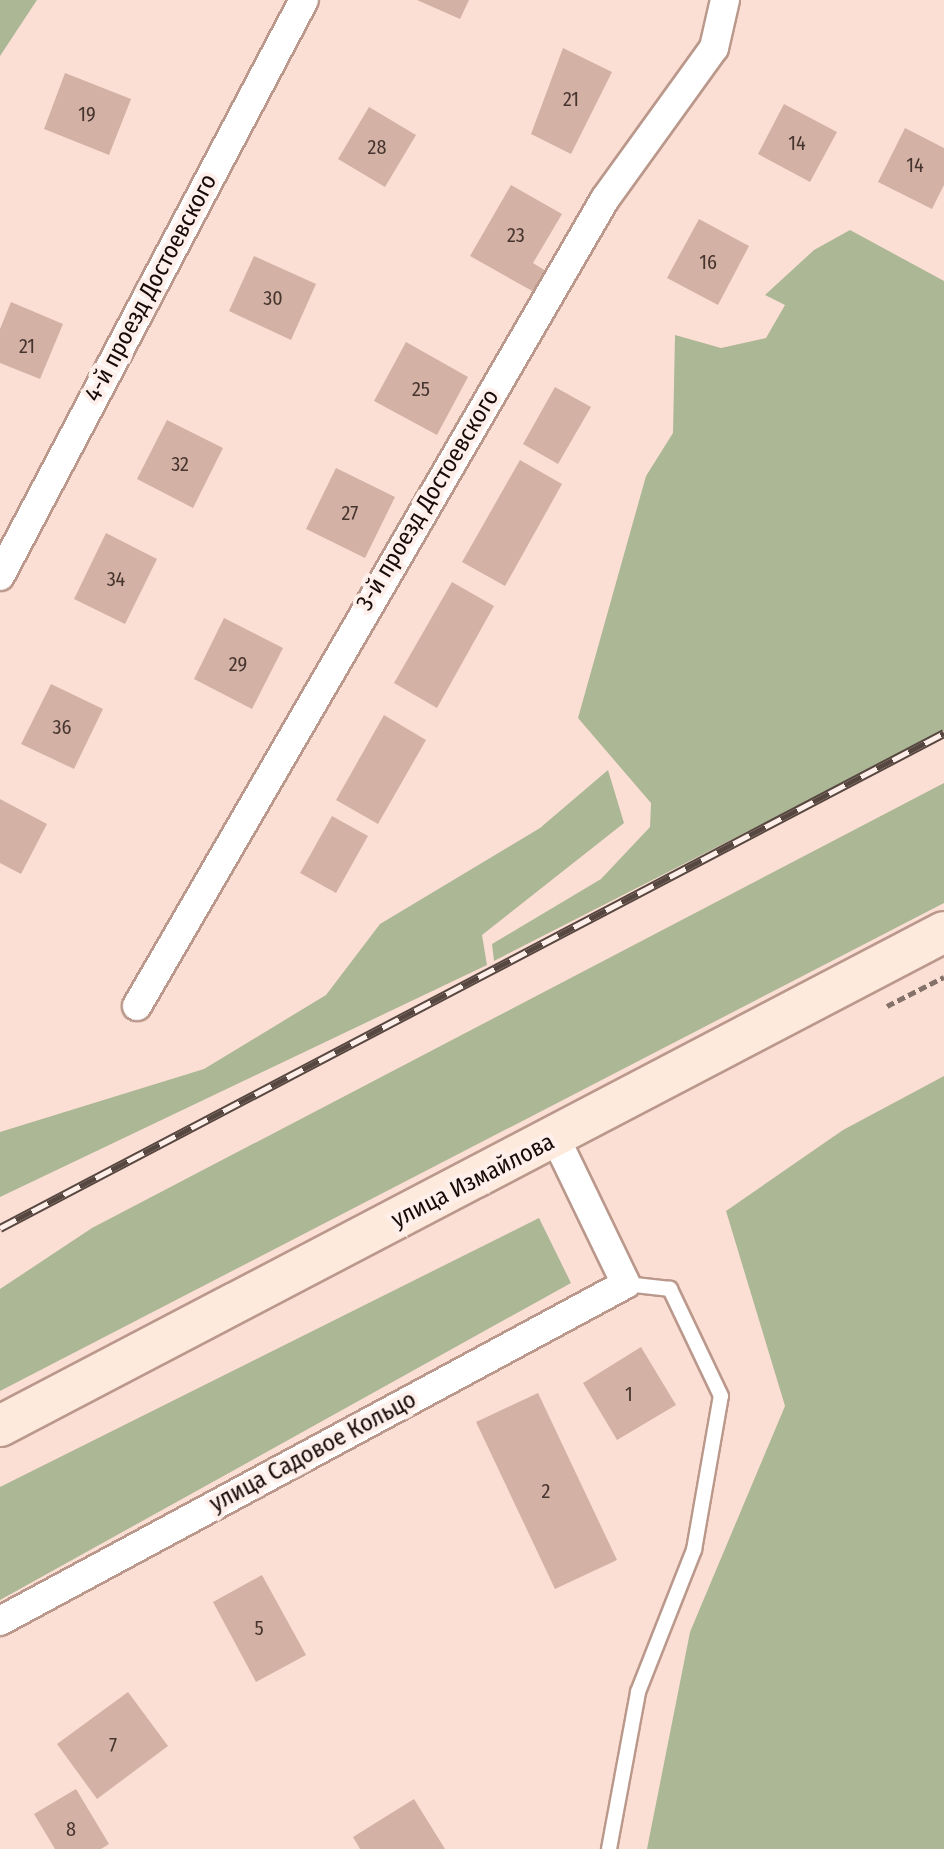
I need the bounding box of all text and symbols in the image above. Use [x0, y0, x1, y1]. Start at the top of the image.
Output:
house number: 21 [563, 87, 579, 111]
house number: 19 [78, 102, 96, 126]
house number: 14 [788, 131, 806, 155]
house number: 28 [368, 135, 386, 159]
house number: 14 [906, 153, 924, 177]
street label: 4-й проезд Достоевского [79, 169, 223, 407]
house number: 23 [507, 223, 525, 247]
house number: 16 [699, 250, 717, 274]
house number: 30 [263, 286, 283, 310]
house number: 21 [19, 334, 35, 358]
house number: 25 [412, 377, 430, 401]
street label: 3-й проезд Достоевского [351, 384, 505, 616]
house number: 32 [171, 452, 189, 476]
house number: 27 [342, 501, 358, 525]
house number: 34 [107, 567, 125, 591]
house number: 29 [229, 652, 247, 676]
house number: 36 [53, 715, 71, 739]
street label: улица Измайлова [387, 1128, 559, 1234]
house number: 1 [625, 1382, 633, 1406]
street label: улица Садовое Кольцо [205, 1385, 421, 1519]
house number: 2 [542, 1479, 550, 1503]
house number: 5 [254, 1616, 264, 1640]
house number: 7 [109, 1733, 117, 1757]
house number: 8 [66, 1817, 76, 1841]

